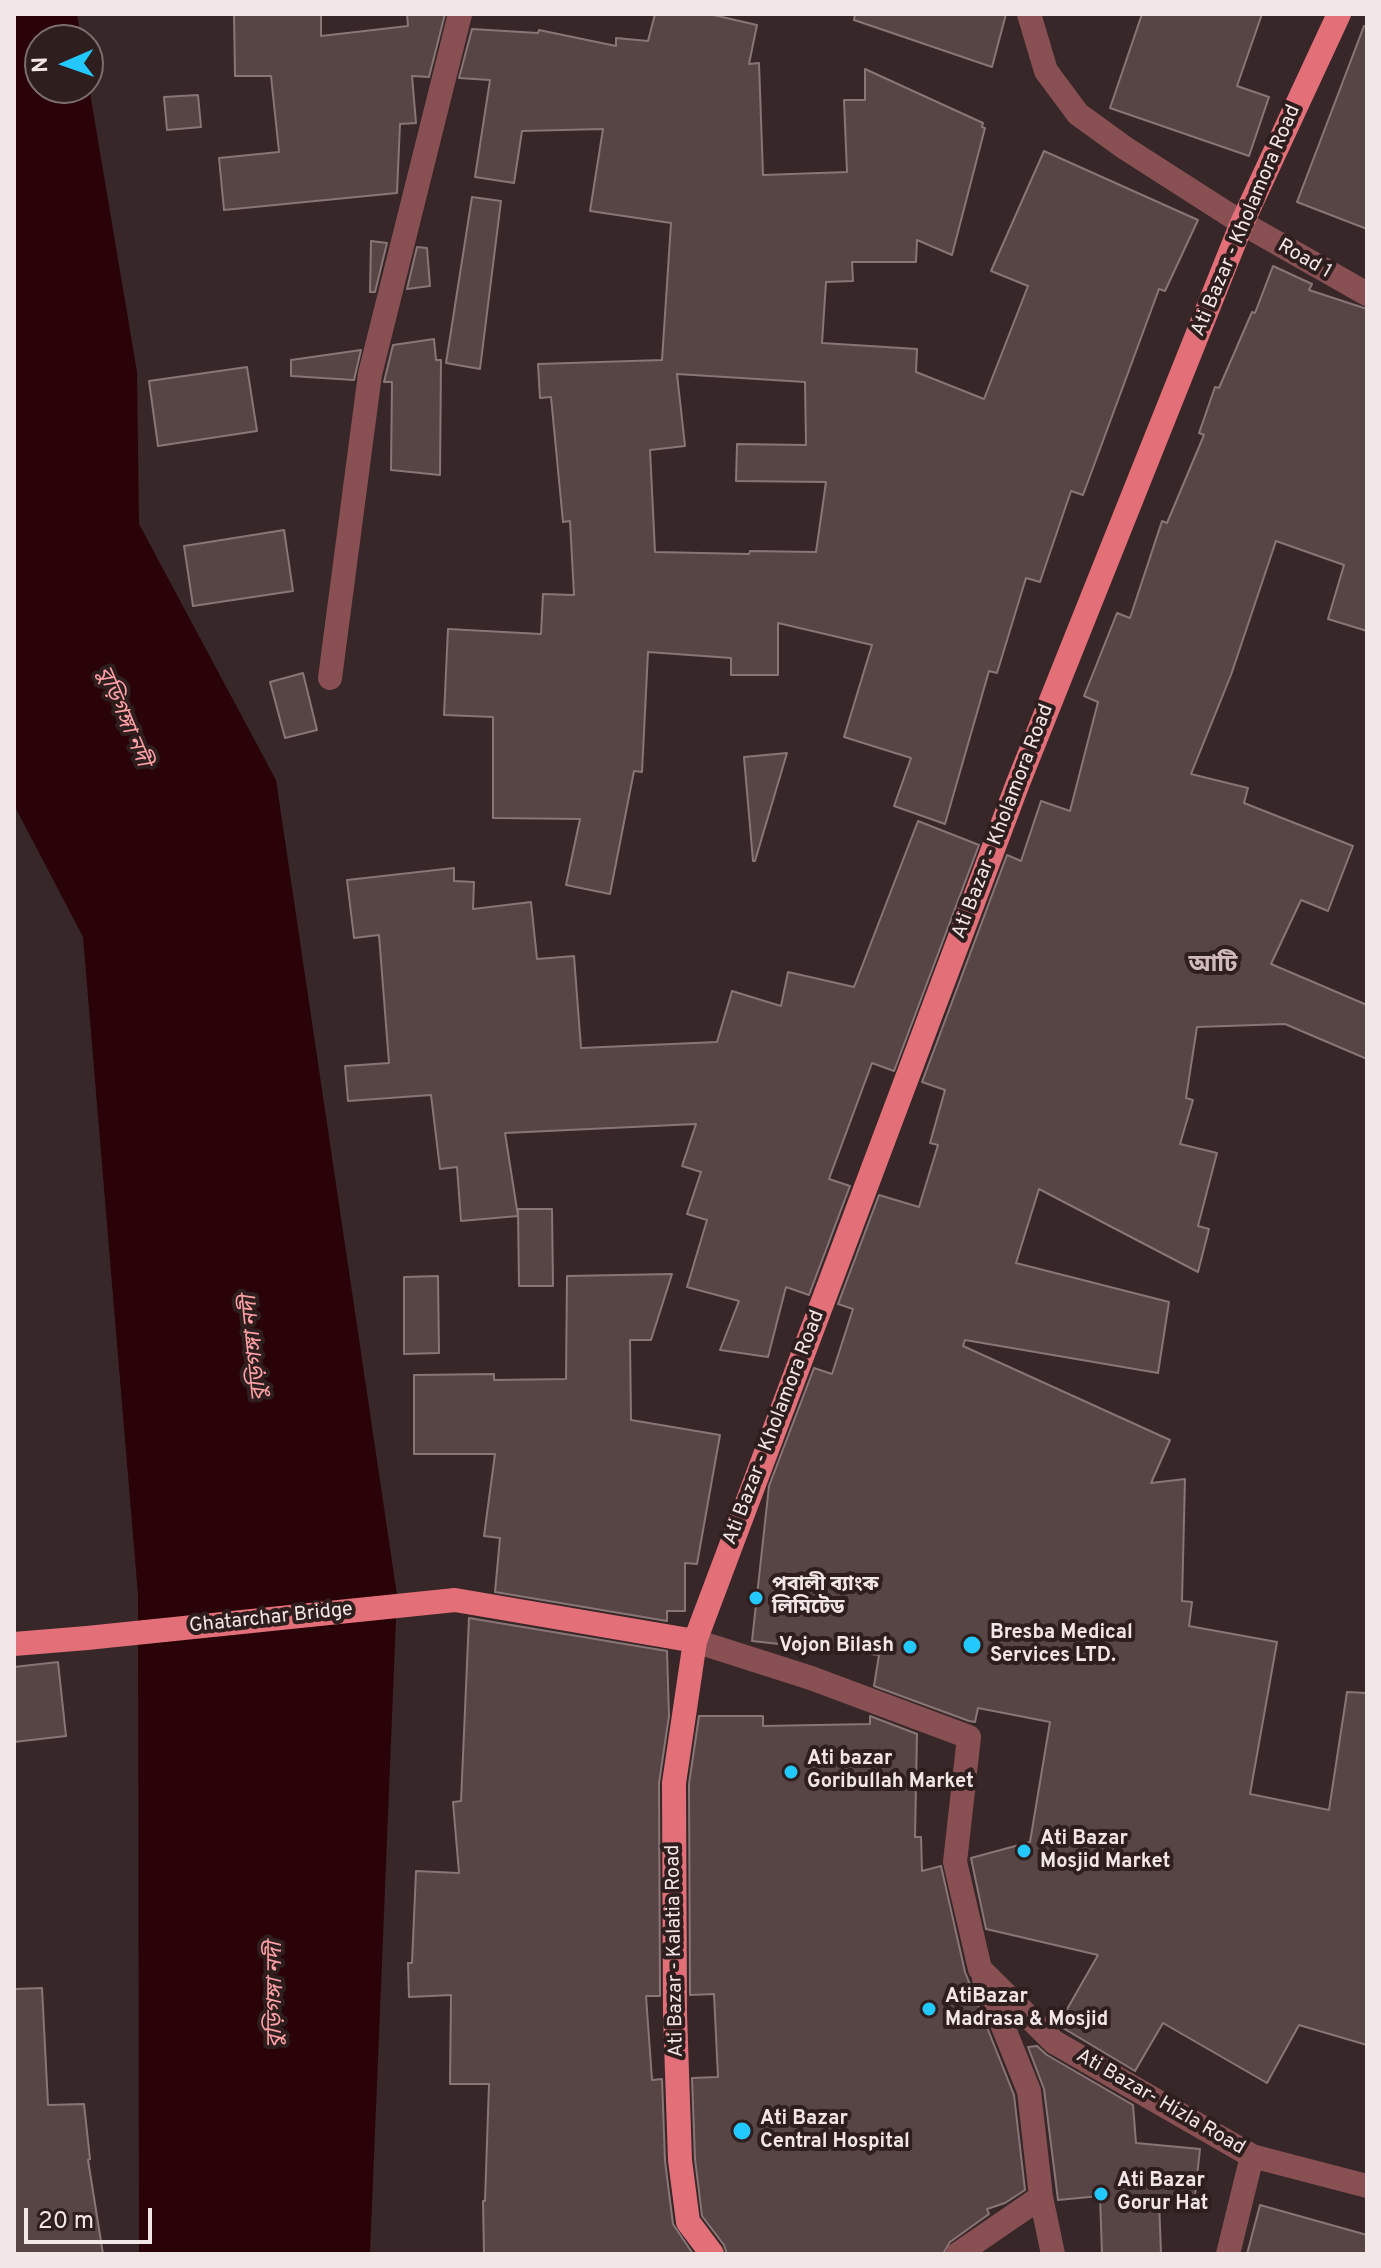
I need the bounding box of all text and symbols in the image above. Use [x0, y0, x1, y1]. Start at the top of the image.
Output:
north arrow [24, 24, 104, 104]
text: N [28, 56, 55, 73]
street label: Ati Bazar - Kholamora Road [1187, 102, 1307, 340]
street label: Road 1 [1273, 235, 1335, 285]
water label: বুড়িগঙ্গা নদী [89, 663, 155, 771]
street label: Ati Bazar - Kholamora Road [948, 701, 1060, 943]
district label: আটি [1188, 952, 1238, 980]
water label: বুড়িগঙ্গা নদী [237, 1294, 275, 1402]
street label: Ati Bazar - Kholamora Road [719, 1307, 831, 1549]
place label: পূবালী ব্যাংক লিমিটেড [772, 1574, 879, 1621]
marker: পূবালী ব্যাংক লিমিটেড [747, 1589, 765, 1607]
street label: Ghatarchar Bridge [188, 1598, 354, 1640]
place label: Bresba Medical Services LTD. [990, 1622, 1133, 1669]
marker: Bresba Medical Services LTD. [961, 1634, 983, 1656]
place label: Vojon Bilash [779, 1635, 894, 1659]
marker: Vojon Bilash [901, 1638, 919, 1656]
place label: Ati bazar Goribullah Market [807, 1748, 974, 1795]
marker: Ati bazar Goribullah Market [782, 1763, 800, 1781]
place label: Ati Bazar Mosjid Market [1040, 1828, 1170, 1875]
marker: Ati Bazar Mosjid Market [1015, 1842, 1033, 1860]
street label: Ati Bazar - Kalatia Road [662, 1844, 690, 2058]
water label: বুড়িগঙ্গা নদী [264, 1942, 290, 2048]
place label: AtiBazar Madrasa & Mosjid [945, 1986, 1108, 2033]
marker: AtiBazar Madrasa & Mosjid [920, 2000, 938, 2018]
street label: Ati Bazar- Hizla Road [1071, 2045, 1249, 2161]
place label: Ati Bazar Central Hospital [760, 2108, 910, 2155]
marker: Ati Bazar Central Hospital [731, 2120, 753, 2142]
place label: Ati Bazar Gorur Hat [1117, 2170, 1208, 2217]
marker: Ati Bazar Gorur Hat [1092, 2185, 1110, 2203]
scale bar [28, 2192, 156, 2242]
text: 20 m [38, 2207, 94, 2237]

